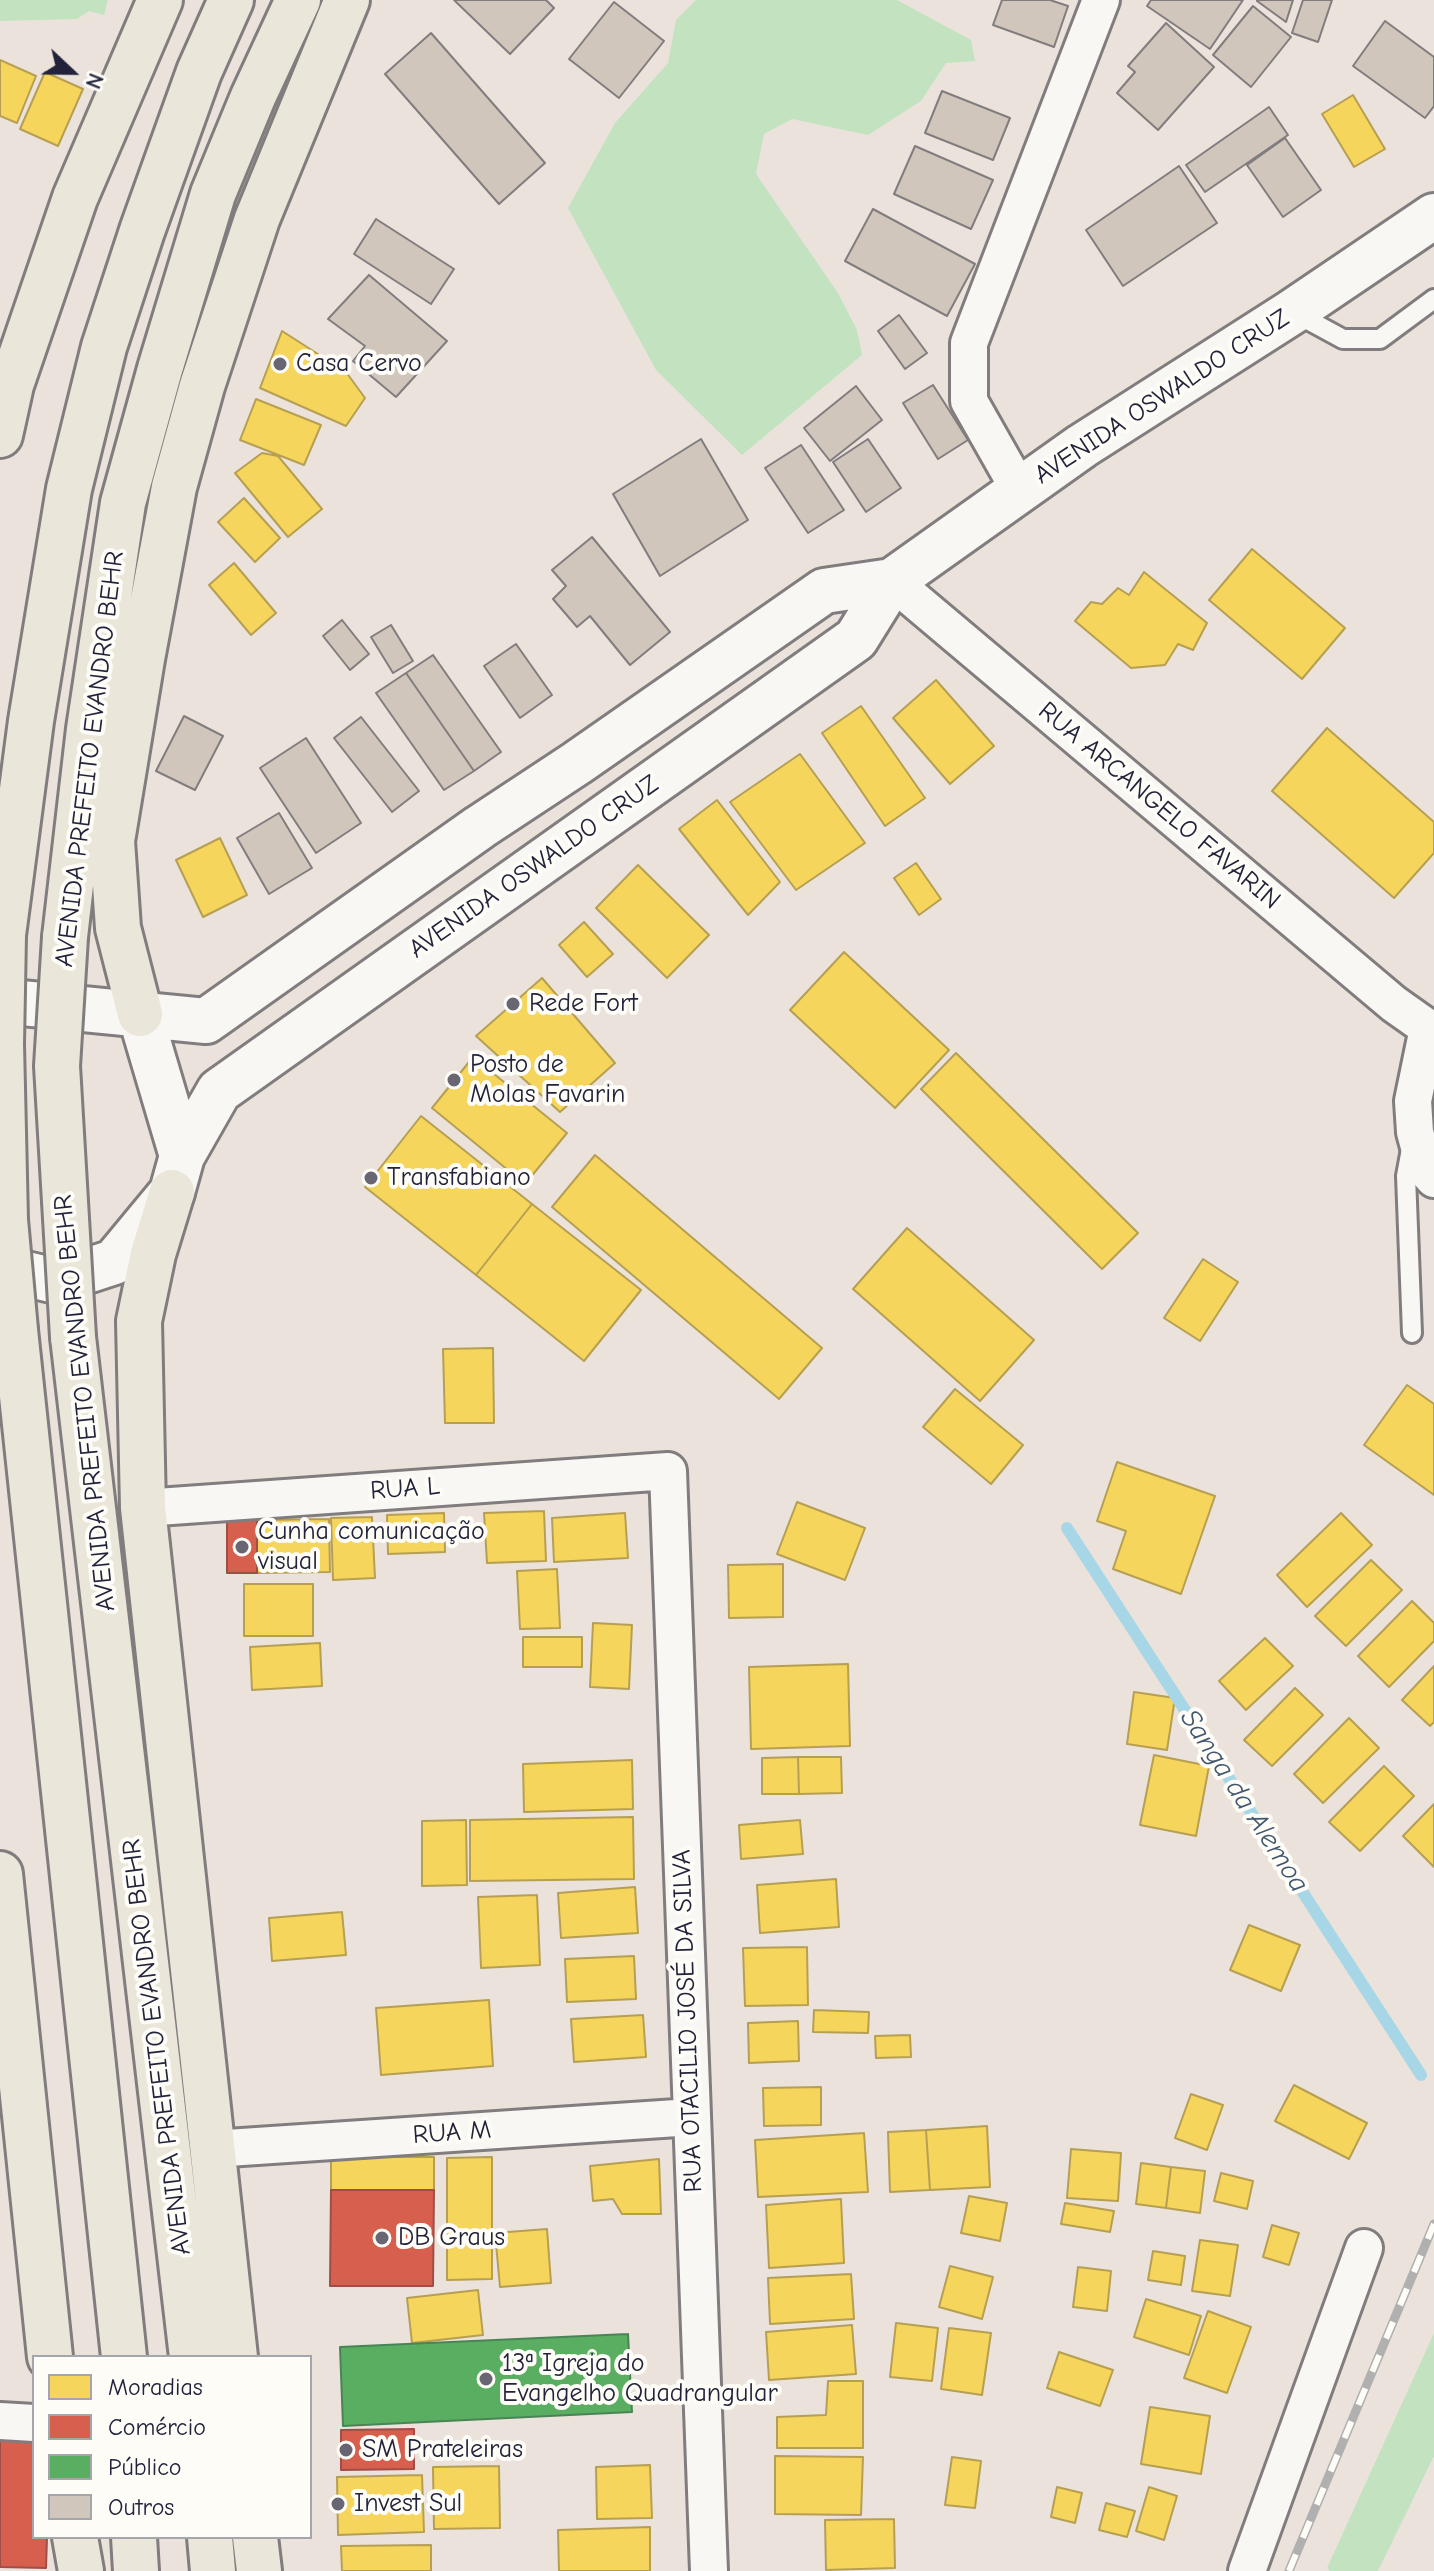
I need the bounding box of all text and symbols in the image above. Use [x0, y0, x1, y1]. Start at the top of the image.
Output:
north arrow [32, 32, 112, 112]
text: N [80, 69, 109, 93]
street label: AVENIDA OSWALDO CRUZ [1029, 303, 1295, 491]
place label: Casa Cervo [296, 348, 422, 380]
marker: Casa Cervo [271, 355, 289, 373]
street label: AVENIDA PREFEITO EVANDRO BEHR [49, 549, 131, 969]
street label: RUA ARCANGELO FAVARIN [1032, 696, 1286, 916]
street label: AVENIDA OSWALDO CRUZ [403, 769, 665, 965]
place label: Rede Fort [529, 988, 638, 1020]
marker: Rede Fort [504, 995, 522, 1013]
place label: Posto de Molas Favarin [470, 1049, 625, 1110]
marker: Posto de Molas Favarin [445, 1071, 463, 1089]
place label: Transfabiano [387, 1162, 531, 1194]
marker: Transfabiano [362, 1169, 380, 1187]
street label: AVENIDA PREFEITO EVANDRO BEHR [48, 1193, 122, 1613]
street label: RUA L [369, 1471, 441, 1507]
place label: Cunha comunicação visual [258, 1516, 485, 1578]
marker: Cunha comunicação visual [233, 1538, 251, 1556]
water label: Sanga da Alemoa [1172, 1703, 1316, 1899]
street label: AVENIDA PREFEITO EVANDRO BEHR [116, 1837, 198, 2257]
street label: RUA OTACILIO JOSÉ DA SILVA [666, 1849, 710, 2193]
street label: RUA M [412, 2115, 492, 2151]
place label: DB Graus [398, 2222, 505, 2254]
marker: DB Graus [373, 2229, 391, 2247]
place label: 13ª Igreja do Evangelho Quadrangular [502, 2348, 778, 2410]
legend [32, 2355, 312, 2539]
marker: 13ª Igreja do Evangelho Quadrangular [477, 2370, 495, 2388]
text: Moradias [108, 2373, 203, 2401]
text: Comércio [108, 2413, 206, 2441]
place label: SM Prateleiras [362, 2434, 523, 2466]
marker: SM Prateleiras [337, 2441, 355, 2459]
text: Público [108, 2453, 182, 2481]
place label: Invest Sul [354, 2488, 462, 2520]
text: Outros [108, 2493, 174, 2521]
marker: Invest Sul [329, 2495, 347, 2513]

